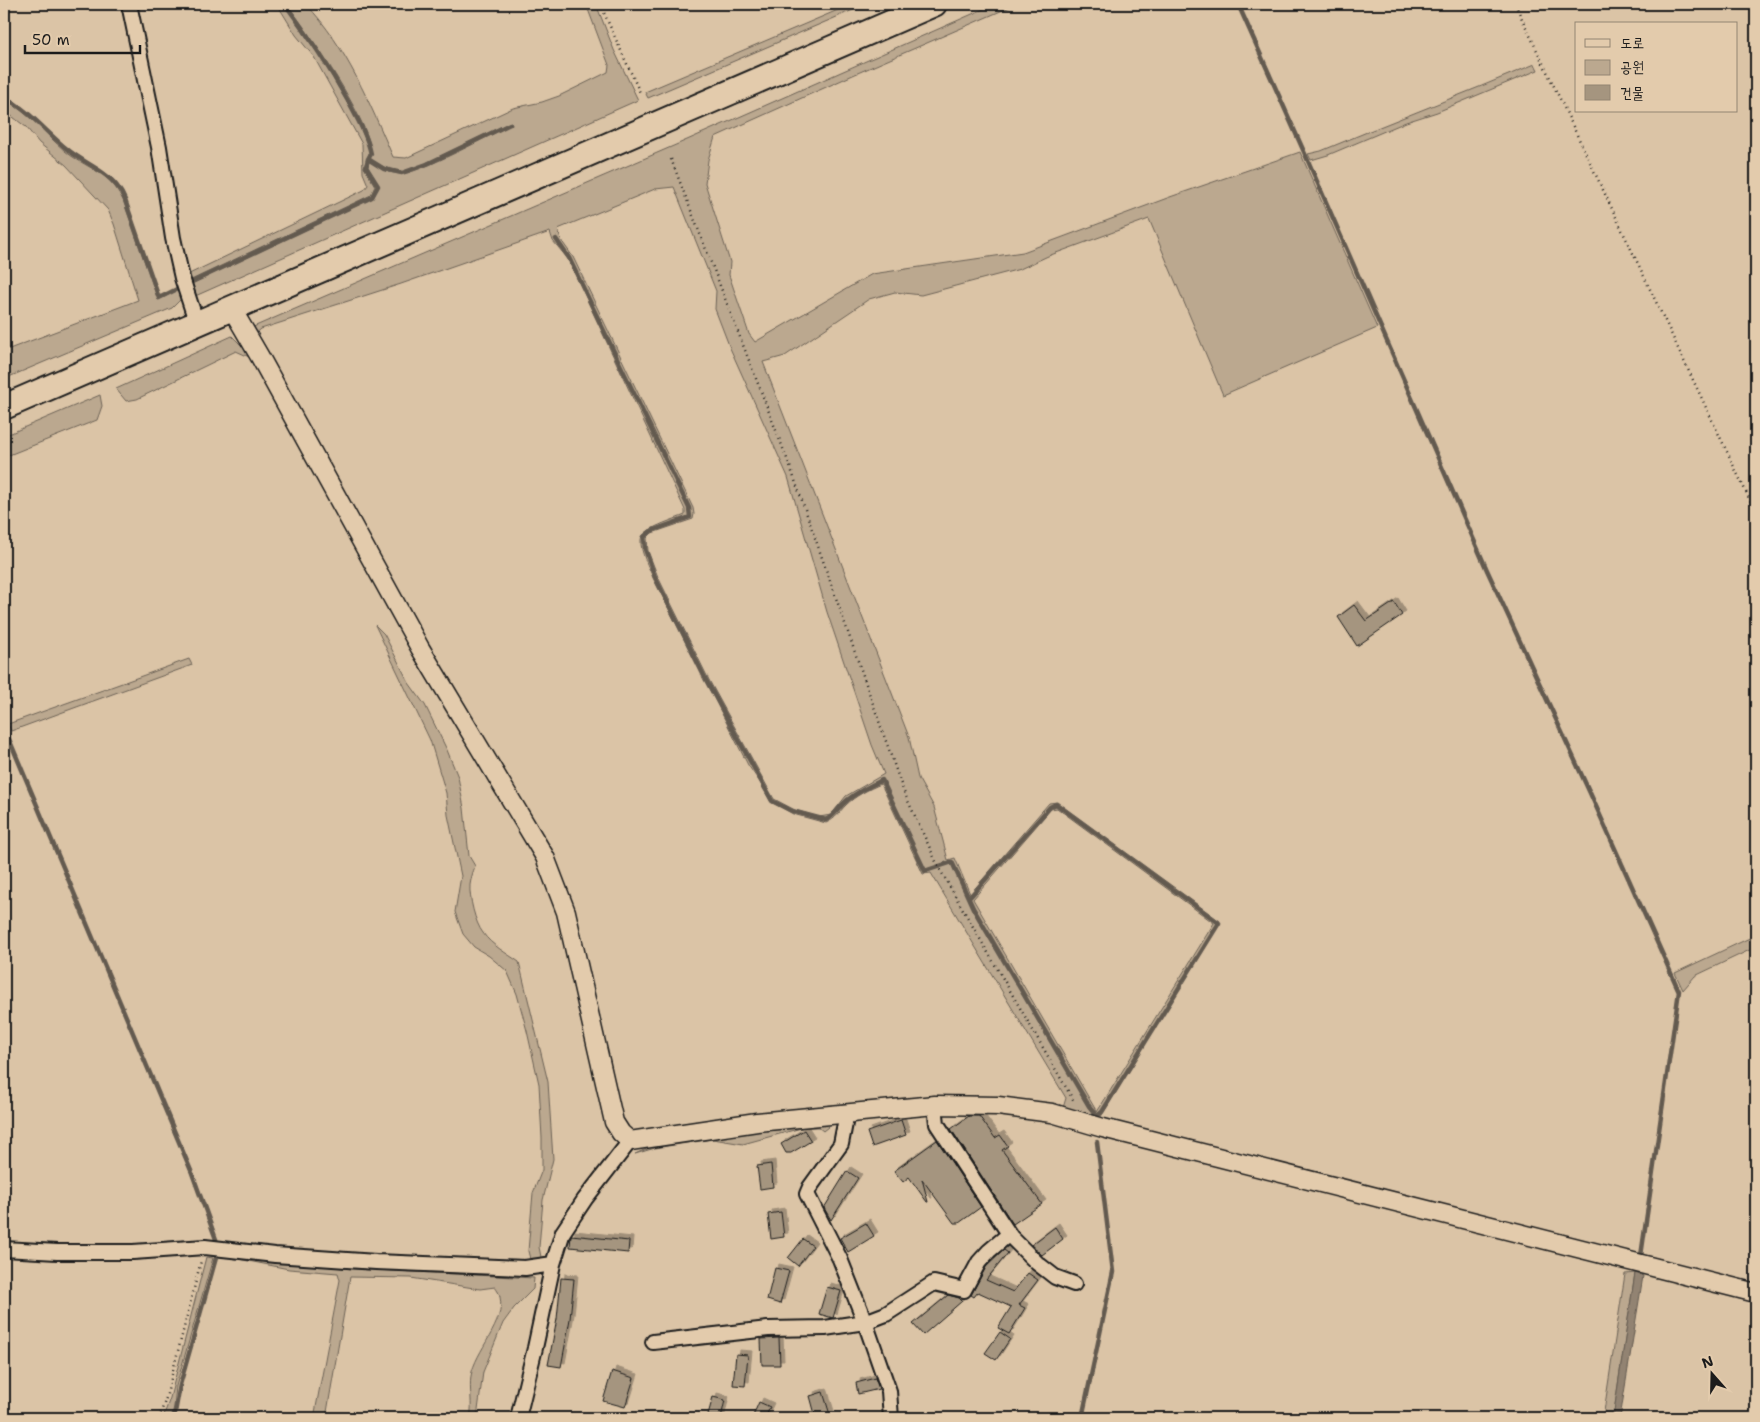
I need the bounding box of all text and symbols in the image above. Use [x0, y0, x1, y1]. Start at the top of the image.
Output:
scale bar [25, 22, 140, 54]
legend [1575, 22, 1738, 112]
text: 50 m [32, 30, 70, 50]
text: 도로 [1620, 33, 1644, 53]
text: 공원 [1620, 57, 1644, 77]
text: 건물 [1620, 83, 1644, 103]
north arrow [1688, 1350, 1738, 1400]
text: N [1699, 1351, 1716, 1372]

